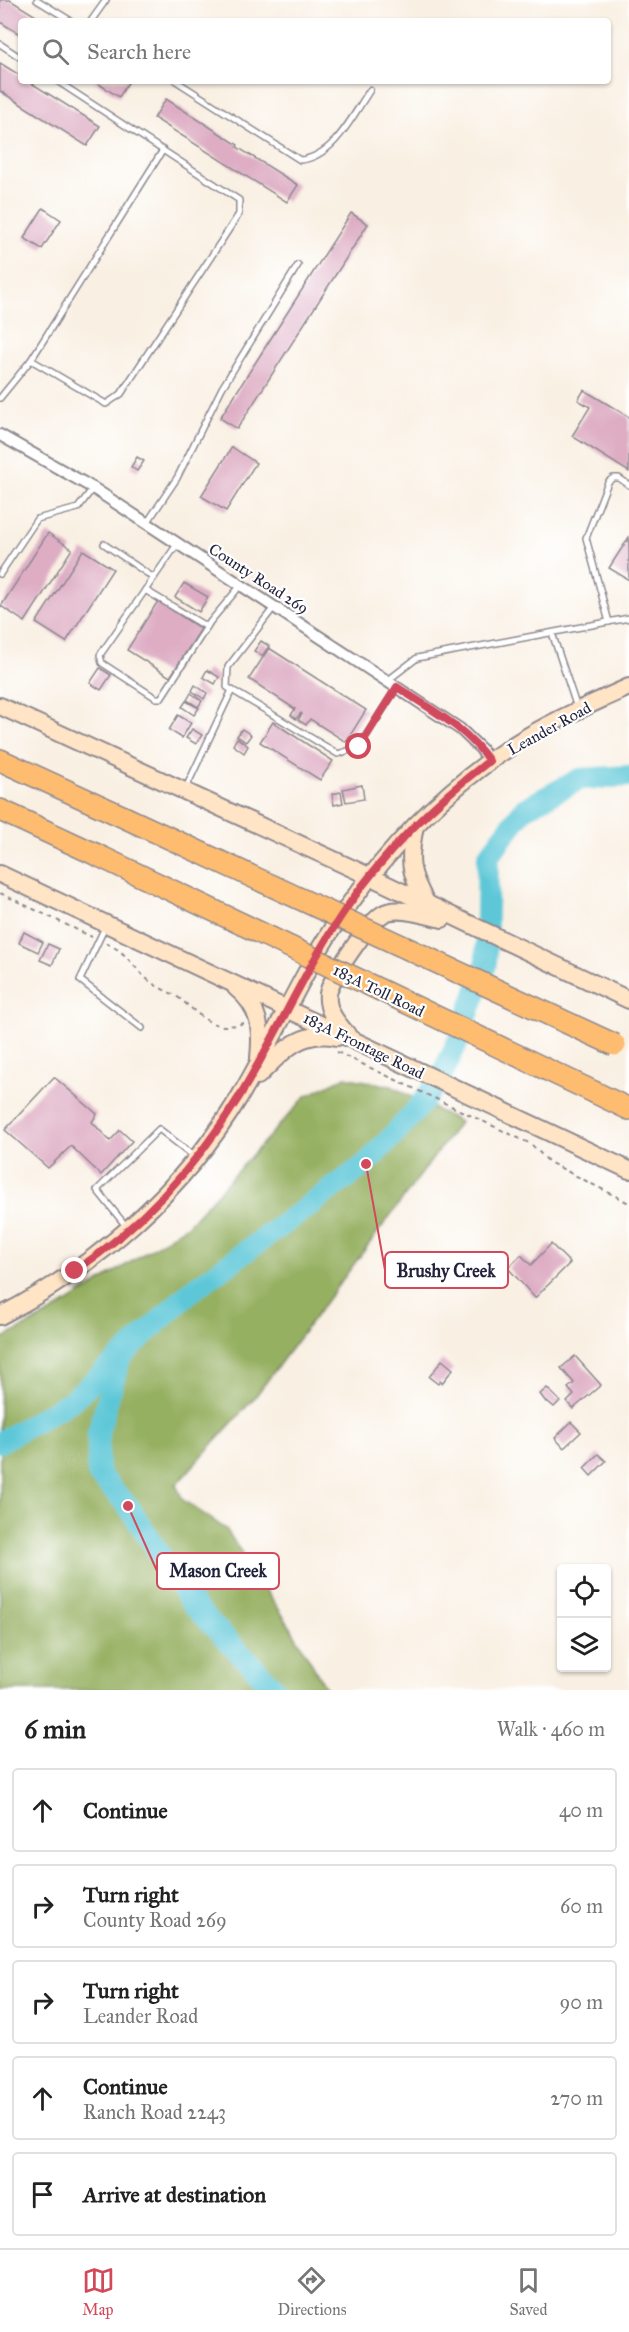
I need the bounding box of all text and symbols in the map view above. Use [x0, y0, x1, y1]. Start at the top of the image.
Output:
search box [18, 18, 611, 84]
icon: search [39, 35, 72, 68]
text: Search here [87, 38, 191, 65]
street label: County Road 269 [205, 539, 312, 618]
street label: Leander Road [504, 698, 594, 759]
route start [345, 733, 371, 759]
street label: 183A Toll Road [330, 960, 428, 1021]
street label: 183A Frontage Road [300, 1008, 427, 1084]
callout: Brushy Creek [385, 1252, 508, 1288]
route end [61, 1257, 87, 1283]
text: Brushy Creek [397, 1260, 496, 1283]
callout: Mason Creek [157, 1553, 279, 1589]
text: Mason Creek [169, 1560, 268, 1582]
map controls [557, 1564, 611, 1672]
button: locate [557, 1564, 611, 1618]
button: layers [557, 1618, 611, 1672]
text: 6 min [24, 1713, 86, 1745]
text: Walk · 460 m [497, 1717, 605, 1741]
icon: ahead [26, 1794, 59, 1827]
text: Continue [83, 1797, 168, 1824]
text: 40 m [559, 1798, 603, 1822]
text: Turn right [83, 1881, 179, 1908]
icon: right [26, 1890, 59, 1923]
text: 60 m [560, 1894, 603, 1918]
text: County Road 269 [83, 1908, 227, 1932]
text: Turn right [83, 1977, 179, 2004]
icon: right [26, 1986, 59, 2019]
text: 90 m [560, 1990, 603, 2014]
text: Leander Road [83, 2004, 198, 2028]
text: Continue [83, 2073, 168, 2100]
icon: ahead [26, 2082, 59, 2115]
text: 270 m [550, 2086, 603, 2110]
text: Ranch Road 2243 [83, 2100, 226, 2124]
icon: arrive [26, 2178, 59, 2211]
text: Arrive at destination [83, 2181, 266, 2208]
tab: Map [82, 2264, 115, 2319]
tab: Directions [278, 2264, 346, 2319]
tab: Saved [509, 2264, 547, 2319]

